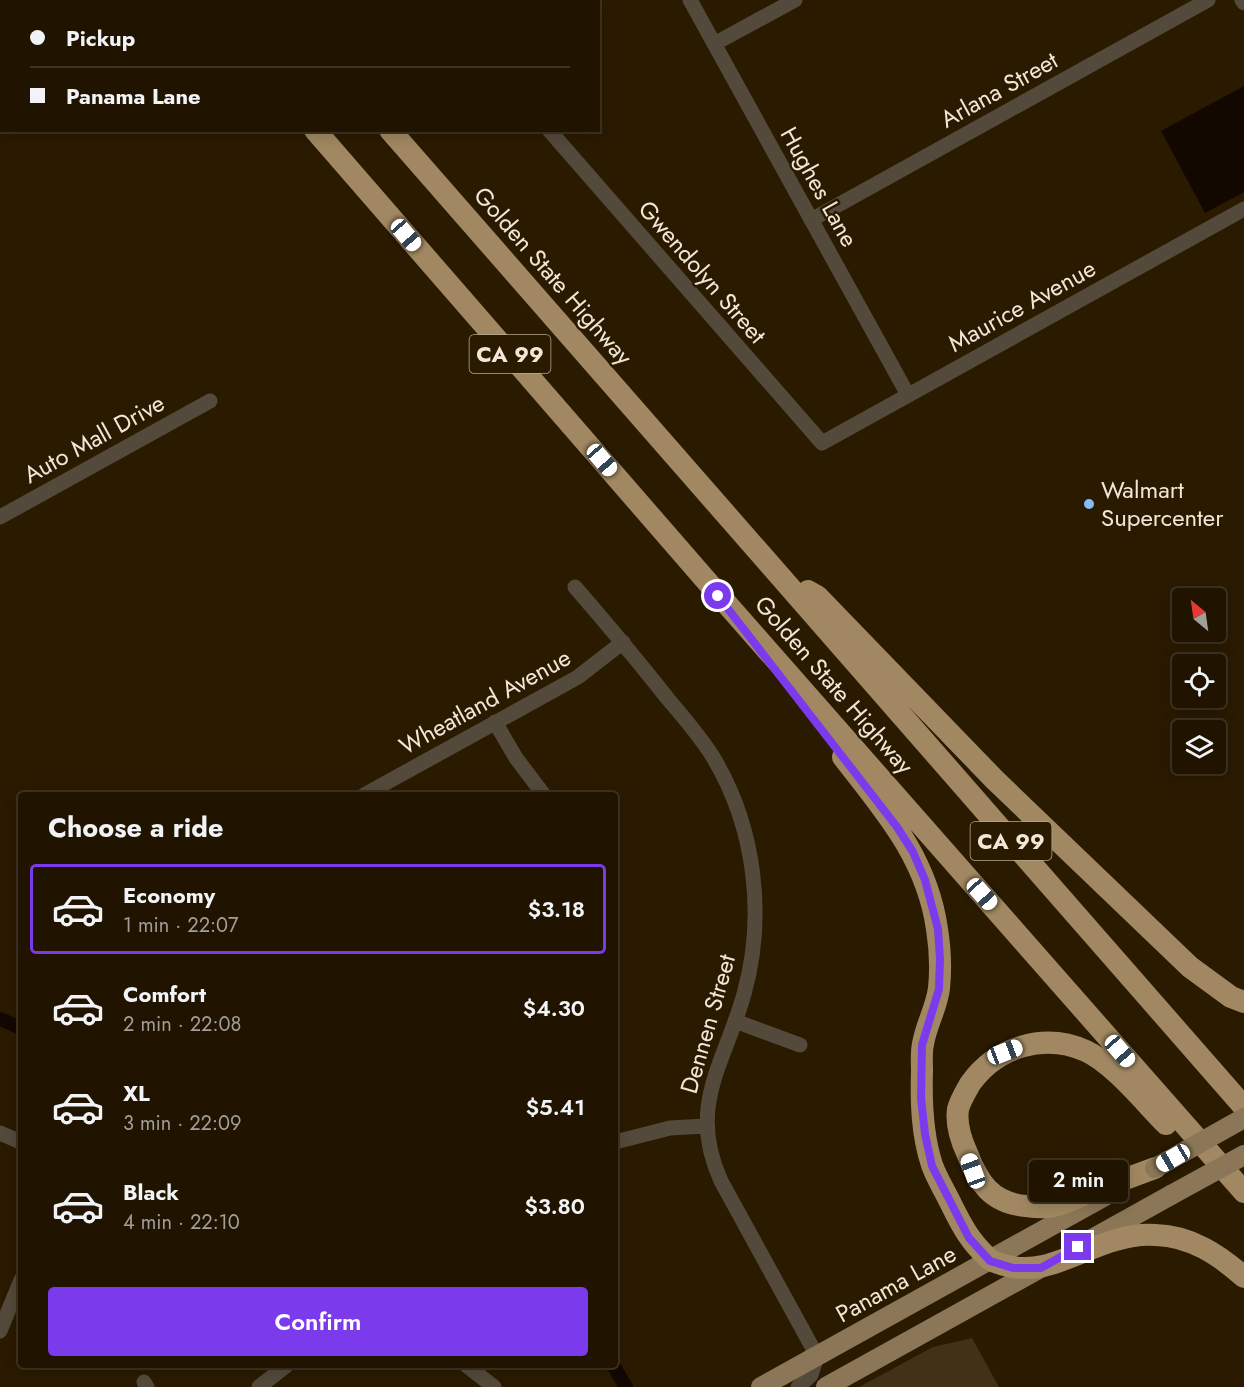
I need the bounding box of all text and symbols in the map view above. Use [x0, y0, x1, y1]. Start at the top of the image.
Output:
text: Pickup [66, 22, 135, 54]
street label: Arlana Street [934, 43, 1064, 136]
text: Panama Lane [66, 80, 201, 112]
street label: Hughes Lane [772, 120, 867, 253]
street label: Golden State Highway [466, 179, 641, 373]
street label: Gwendolyn Street [630, 192, 775, 351]
car [387, 216, 425, 254]
street label: Maurice Avenue [942, 251, 1102, 361]
road number: CA 99 [470, 335, 550, 373]
street label: Auto Mall Drive [17, 385, 171, 492]
car [583, 441, 621, 479]
place label: Walmart Supercenter [1101, 472, 1224, 535]
marker: Walmart Supercenter [1082, 497, 1096, 511]
route start [704, 582, 731, 609]
street label: Golden State Highway [747, 588, 922, 782]
north arrow [1172, 588, 1226, 642]
map controls [1172, 588, 1226, 774]
street label: Wheatland Avenue [393, 640, 577, 763]
button: locate [1172, 654, 1226, 708]
button: layers [1172, 720, 1226, 774]
text: Choose a ride [48, 808, 223, 847]
road number: CA 99 [970, 822, 1052, 860]
car [963, 875, 1001, 913]
text: Economy [123, 879, 215, 911]
icon: car [51, 882, 105, 936]
text: $3.18 [528, 893, 585, 925]
text: 1 min · 22:07 [123, 911, 239, 940]
street label: Dennen Street [671, 950, 744, 1098]
text: Comfort [123, 978, 206, 1010]
icon: car [51, 981, 105, 1035]
text: $4.30 [523, 992, 585, 1024]
text: 2 min · 22:08 [123, 1010, 241, 1039]
car [1101, 1032, 1139, 1070]
car [985, 1037, 1025, 1067]
text: XL [123, 1077, 150, 1109]
icon: car [51, 1080, 105, 1134]
text: $5.41 [526, 1091, 585, 1123]
text: 3 min · 22:09 [123, 1109, 242, 1138]
car [1153, 1141, 1193, 1175]
car [958, 1151, 988, 1191]
callout: 2 min [1028, 1160, 1128, 1202]
text: 2 min [1053, 1166, 1104, 1195]
text: Black [123, 1176, 179, 1208]
icon: car [51, 1179, 105, 1233]
text: $3.80 [524, 1190, 585, 1222]
text: 4 min · 22:10 [123, 1208, 240, 1237]
route end [1064, 1233, 1091, 1260]
street label: Panama Lane [829, 1236, 962, 1331]
button: Confirm [48, 1287, 588, 1356]

